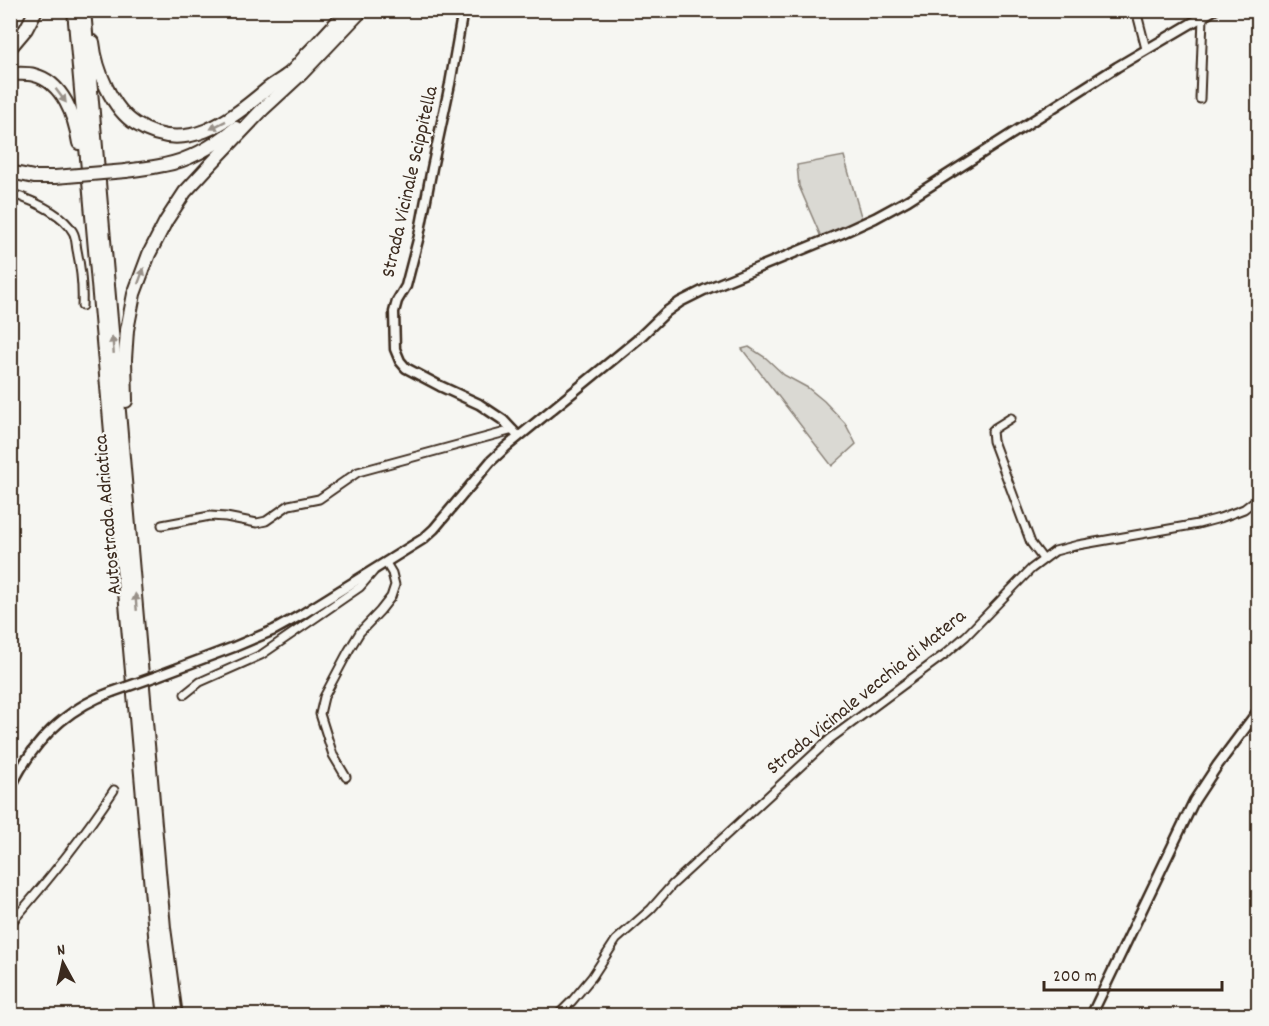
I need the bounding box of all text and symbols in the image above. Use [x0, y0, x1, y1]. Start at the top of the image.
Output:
street label: Strada Vicinale Scippitella [375, 83, 447, 281]
one-way arrow [55, 87, 67, 103]
one-way arrow [209, 120, 226, 130]
one-way arrow [136, 267, 146, 285]
one-way arrow [108, 335, 118, 354]
street label: Autostrada Adriatica [88, 433, 130, 596]
one-way arrow [132, 592, 141, 611]
street label: Strada Vicinale vecchia di Matera [761, 603, 973, 782]
north arrow [33, 933, 93, 993]
text: N [56, 939, 67, 963]
scale bar [1044, 954, 1222, 992]
text: 200 m [1053, 965, 1097, 990]

